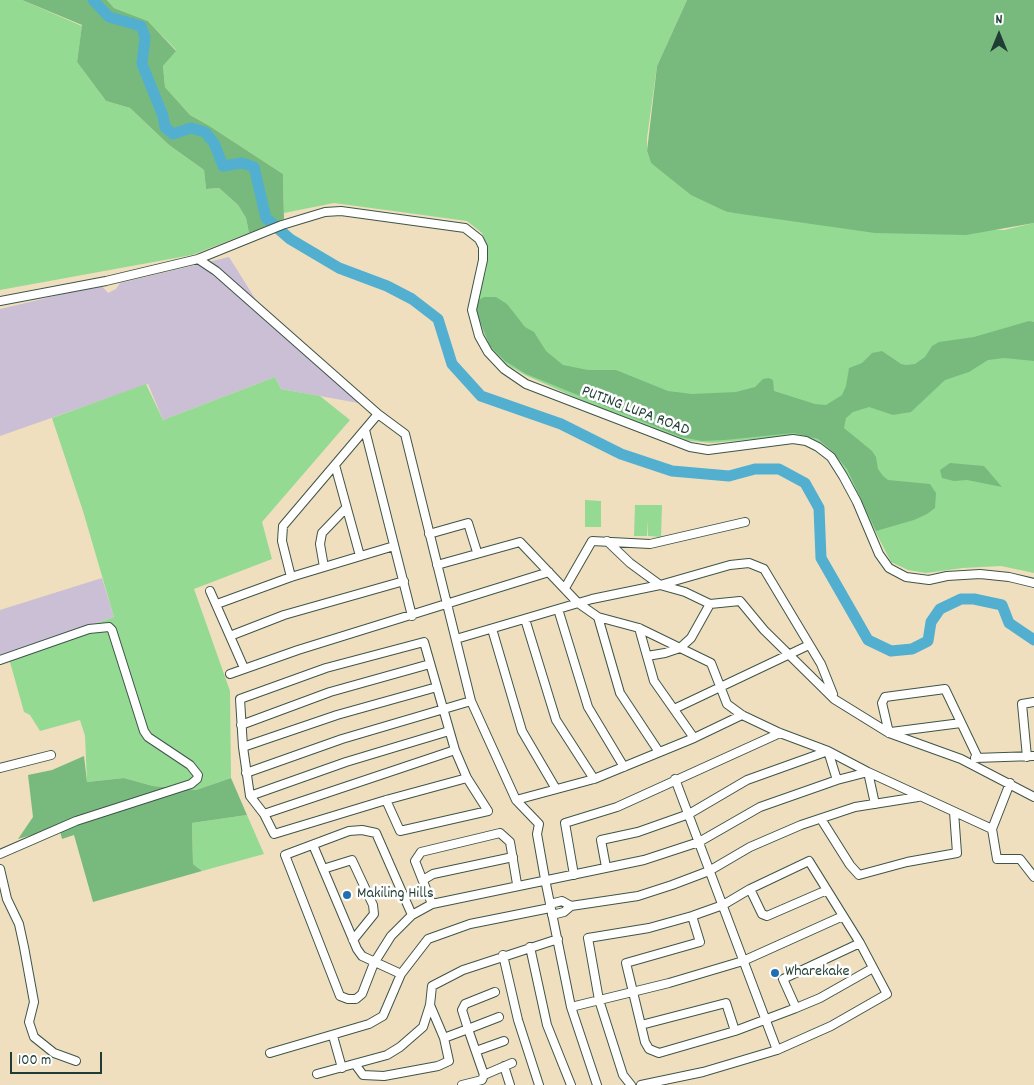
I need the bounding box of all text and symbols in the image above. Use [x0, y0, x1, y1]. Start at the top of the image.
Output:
north arrow [974, 10, 1024, 60]
text: N [996, 10, 1002, 30]
street label: PUTING LUPA ROAD [578, 383, 692, 441]
place label: Makiling Hills [357, 885, 434, 905]
marker: Makiling Hills [341, 889, 353, 901]
place label: Wharekake [785, 963, 850, 983]
marker: Wharekake [769, 967, 781, 979]
scale bar [12, 1042, 105, 1074]
text: 100 m [18, 1050, 51, 1072]

